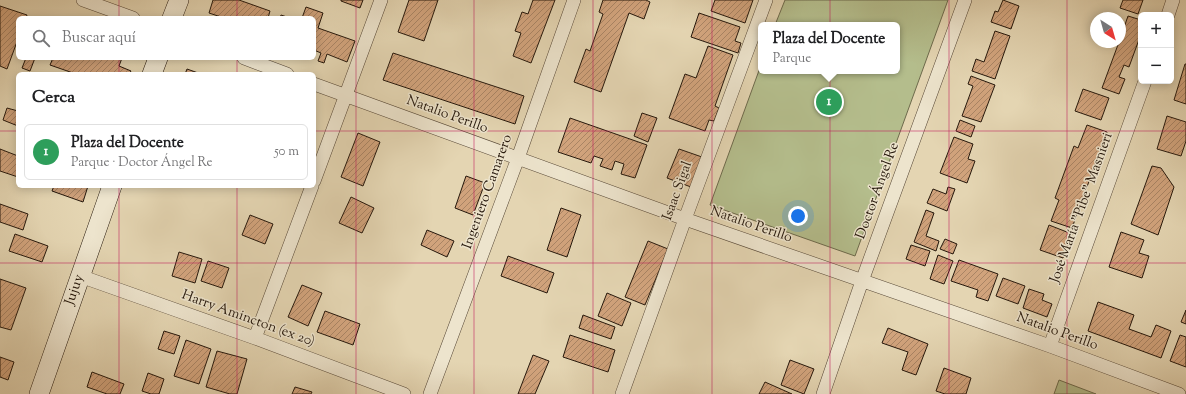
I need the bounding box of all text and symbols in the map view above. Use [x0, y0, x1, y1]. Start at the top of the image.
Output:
north arrow [1090, 12, 1126, 48]
map controls [1138, 12, 1174, 84]
button: + [1138, 12, 1174, 48]
search box [16, 16, 316, 60]
popup [758, 22, 900, 74]
icon: search [30, 27, 52, 49]
text: Buscar aquí [62, 28, 136, 49]
text: Plaza del Docente [773, 29, 885, 50]
button: − [1138, 48, 1174, 84]
text: Parque [773, 50, 811, 68]
text: Cerca [32, 86, 75, 110]
pin: 1 [816, 87, 842, 117]
street label: Natalio Perillo [403, 91, 491, 139]
street label: José María "Pibe" Masnieri [1045, 130, 1119, 287]
street label: Ingeniero Camarero [458, 132, 518, 252]
text: Plaza del Docente [71, 133, 184, 154]
street label: Doctor Ángel Re [851, 140, 905, 242]
text: 1 [44, 143, 48, 161]
text: 50 m [274, 143, 299, 161]
text: Parque · Doctor Ángel Re [71, 154, 213, 172]
street label: Isaac Sigal [658, 159, 698, 223]
street label: Natalio Perillo [707, 202, 795, 248]
your location [788, 206, 808, 226]
street label: Jujuy [60, 272, 90, 309]
street label: Harry Amincton (ex 20) [179, 286, 317, 352]
street label: Natalio Perillo [1013, 308, 1101, 356]

